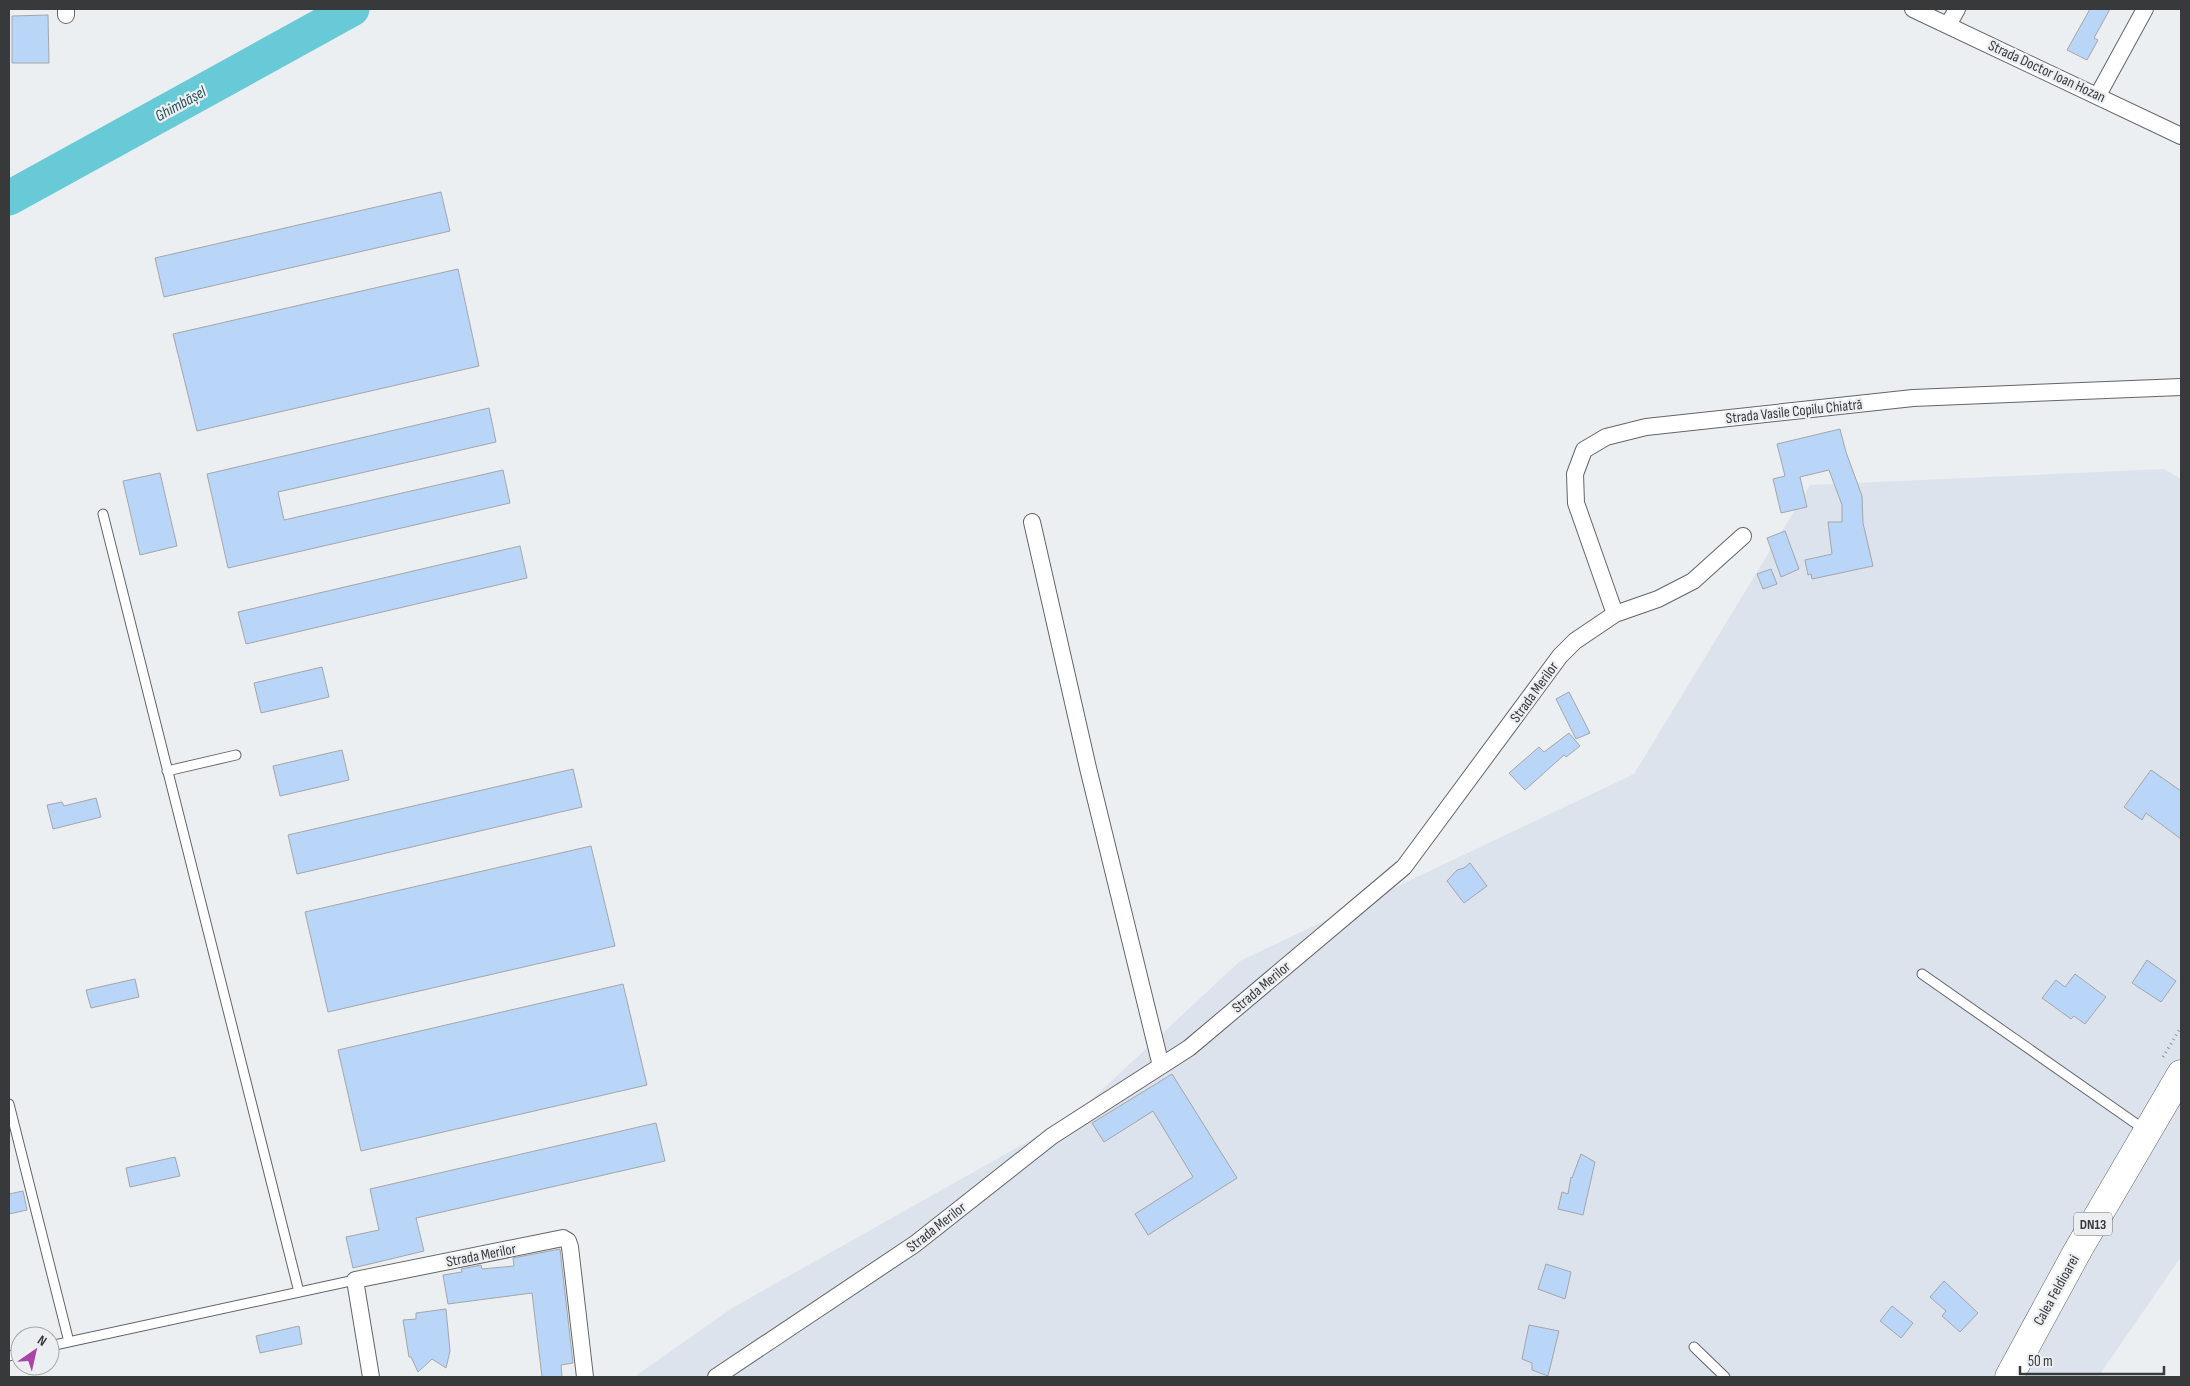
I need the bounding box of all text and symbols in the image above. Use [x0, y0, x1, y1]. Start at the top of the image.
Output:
street label: Strada Doctor Ioan Hozan [1985, 36, 2108, 107]
water label: Ghimbășel [152, 82, 210, 126]
street label: Strada Vasile Copilu Chiatră [1725, 395, 1863, 428]
street label: Strada Merilor [1506, 658, 1563, 726]
street label: Strada Merilor [1228, 957, 1295, 1017]
street label: Strada Merilor [903, 1198, 971, 1257]
road number: DN13 [2074, 1212, 2112, 1236]
street label: Strada Merilor [445, 1239, 518, 1272]
street label: Calea Feldioarei [2029, 1251, 2084, 1329]
north arrow [10, 1326, 60, 1376]
text: N [34, 1331, 50, 1350]
scale bar [2020, 1344, 2164, 1376]
text: 50 m [2028, 1352, 2053, 1371]

